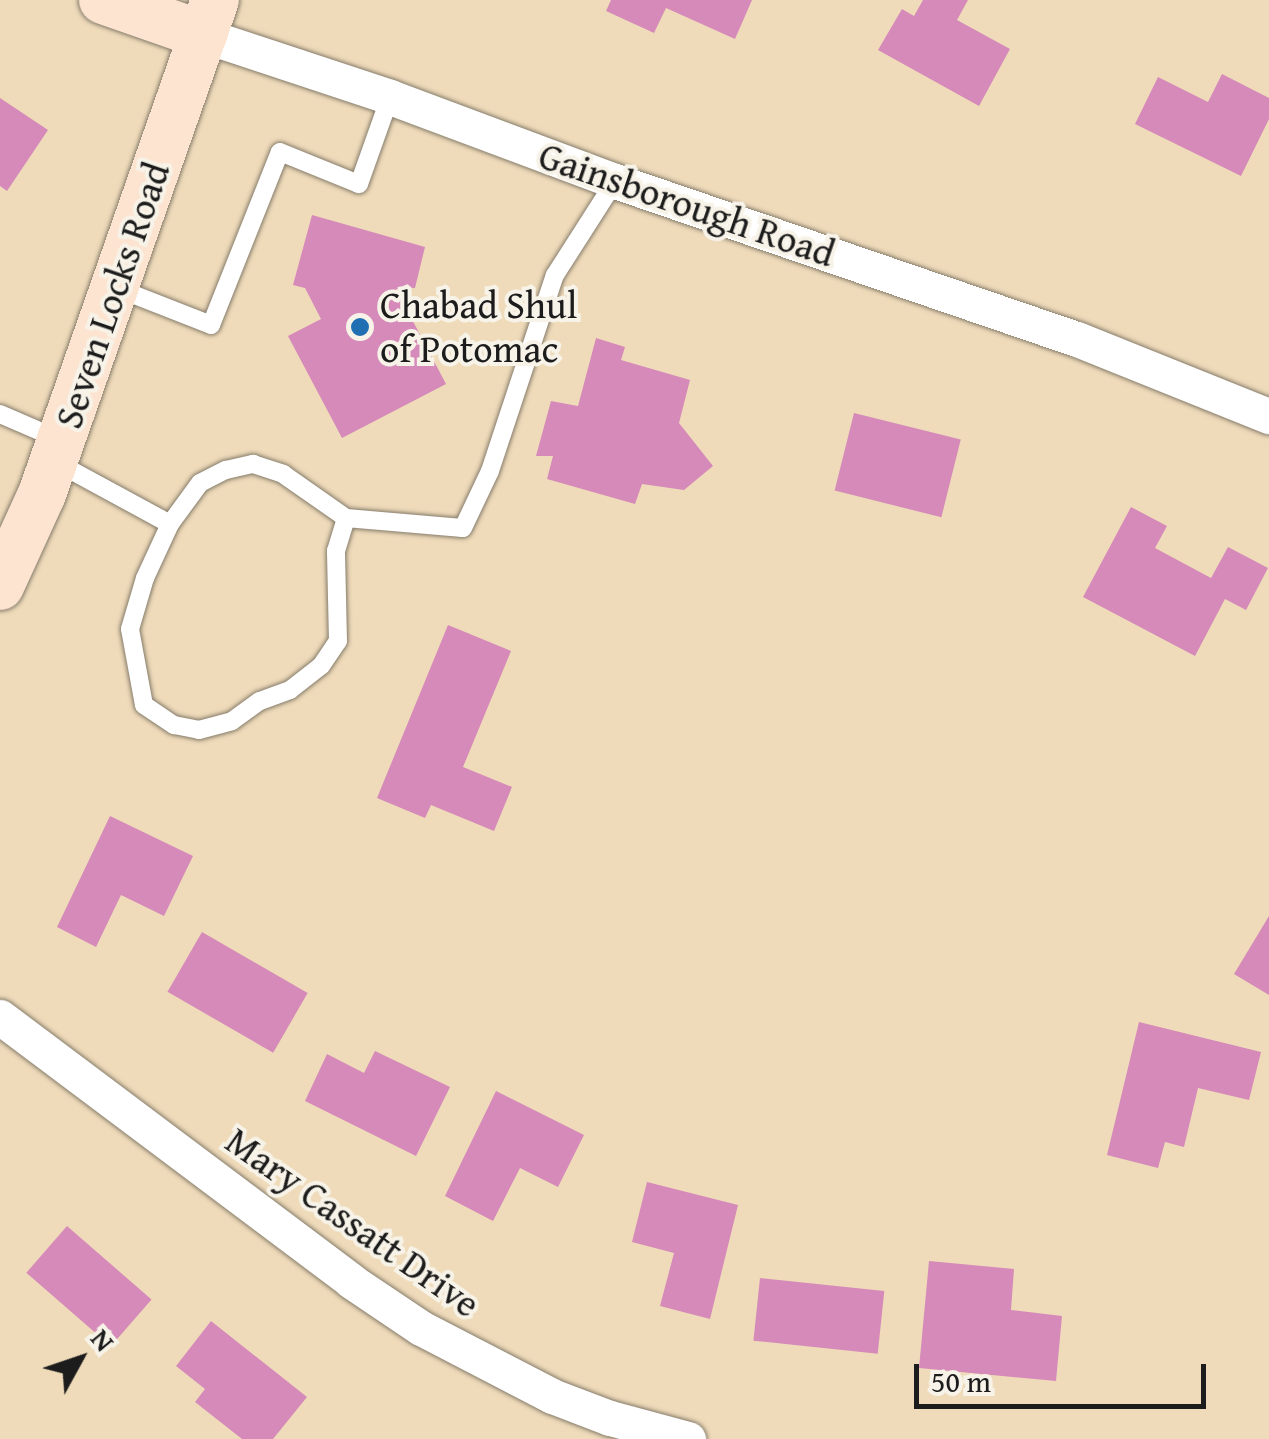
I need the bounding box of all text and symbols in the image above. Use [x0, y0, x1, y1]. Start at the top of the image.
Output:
street label: Gainsborough Road [533, 132, 841, 276]
street label: Seven Locks Road [45, 156, 179, 434]
place label: Chabad Shul of Potomac [380, 282, 577, 372]
marker: Chabad Shul of Potomac [349, 316, 371, 338]
street label: Mary Cassatt Drive [217, 1117, 489, 1327]
north arrow [30, 1309, 130, 1409]
text: N [82, 1319, 125, 1360]
scale bar [919, 1344, 1212, 1406]
text: 50 m [931, 1359, 991, 1403]

